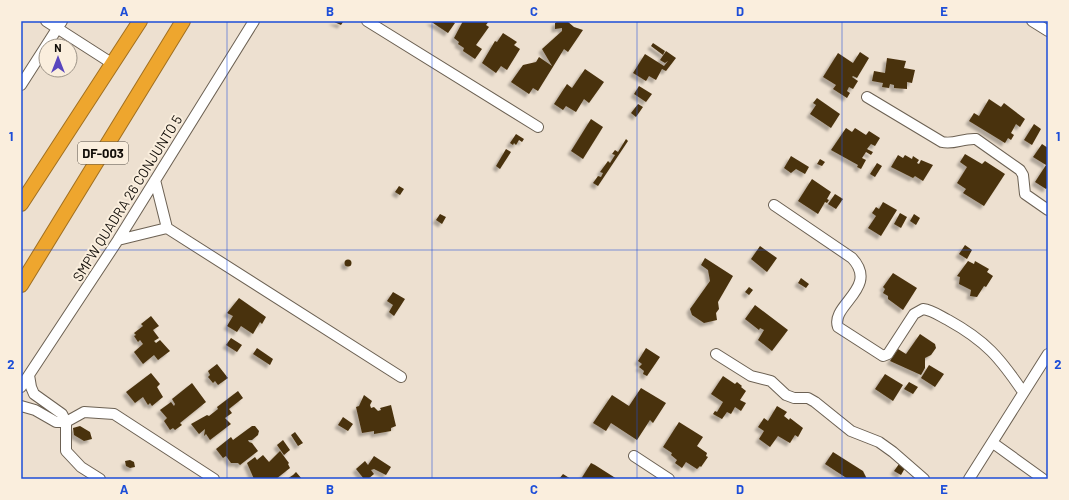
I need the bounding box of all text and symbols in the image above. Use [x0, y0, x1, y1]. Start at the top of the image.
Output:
text: A [120, 3, 129, 19]
text: B [326, 3, 334, 19]
text: C [530, 3, 538, 19]
text: D [736, 3, 744, 19]
text: E [940, 3, 948, 19]
north arrow [38, 38, 78, 78]
text: N [54, 41, 62, 54]
street label: SMPW QUADRA 26 CONJUNTO 5 [69, 112, 185, 284]
text: 1 [9, 128, 13, 144]
text: 1 [1056, 128, 1060, 144]
road number: DF-003 [78, 142, 128, 164]
text: 2 [7, 356, 15, 372]
text: 2 [1054, 356, 1062, 372]
text: A [120, 481, 129, 497]
text: B [326, 481, 334, 497]
text: C [530, 481, 538, 497]
text: D [736, 481, 744, 497]
text: E [940, 481, 948, 497]

